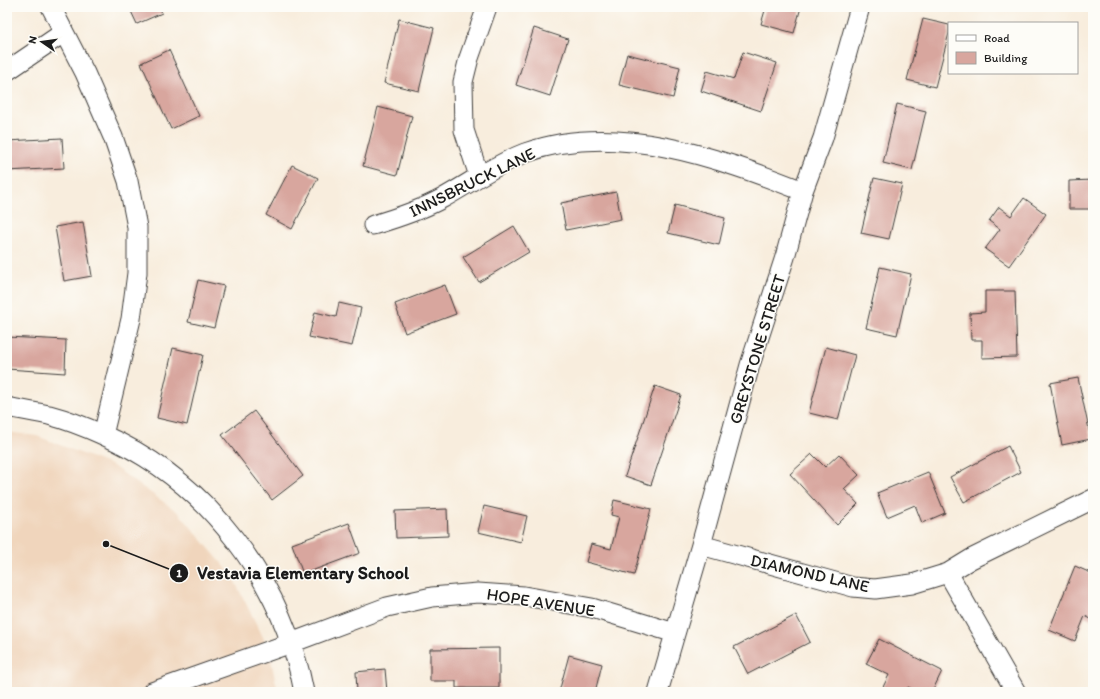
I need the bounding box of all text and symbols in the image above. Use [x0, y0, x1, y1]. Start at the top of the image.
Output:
north arrow [22, 22, 62, 62]
legend [948, 22, 1078, 74]
text: Road [984, 31, 1010, 45]
text: N [26, 35, 40, 45]
text: Building [984, 51, 1028, 65]
street label: INNSBRUCK LANE [406, 143, 538, 221]
street label: GREYSTONE STREET [725, 271, 789, 426]
street label: DIAMOND LANE [749, 550, 871, 596]
callout: Vestavia Elementary School [169, 558, 417, 588]
text: Vestavia Elementary School [197, 562, 410, 584]
text: 1 [176, 566, 182, 580]
street label: HOPE AVENUE [485, 584, 597, 620]

